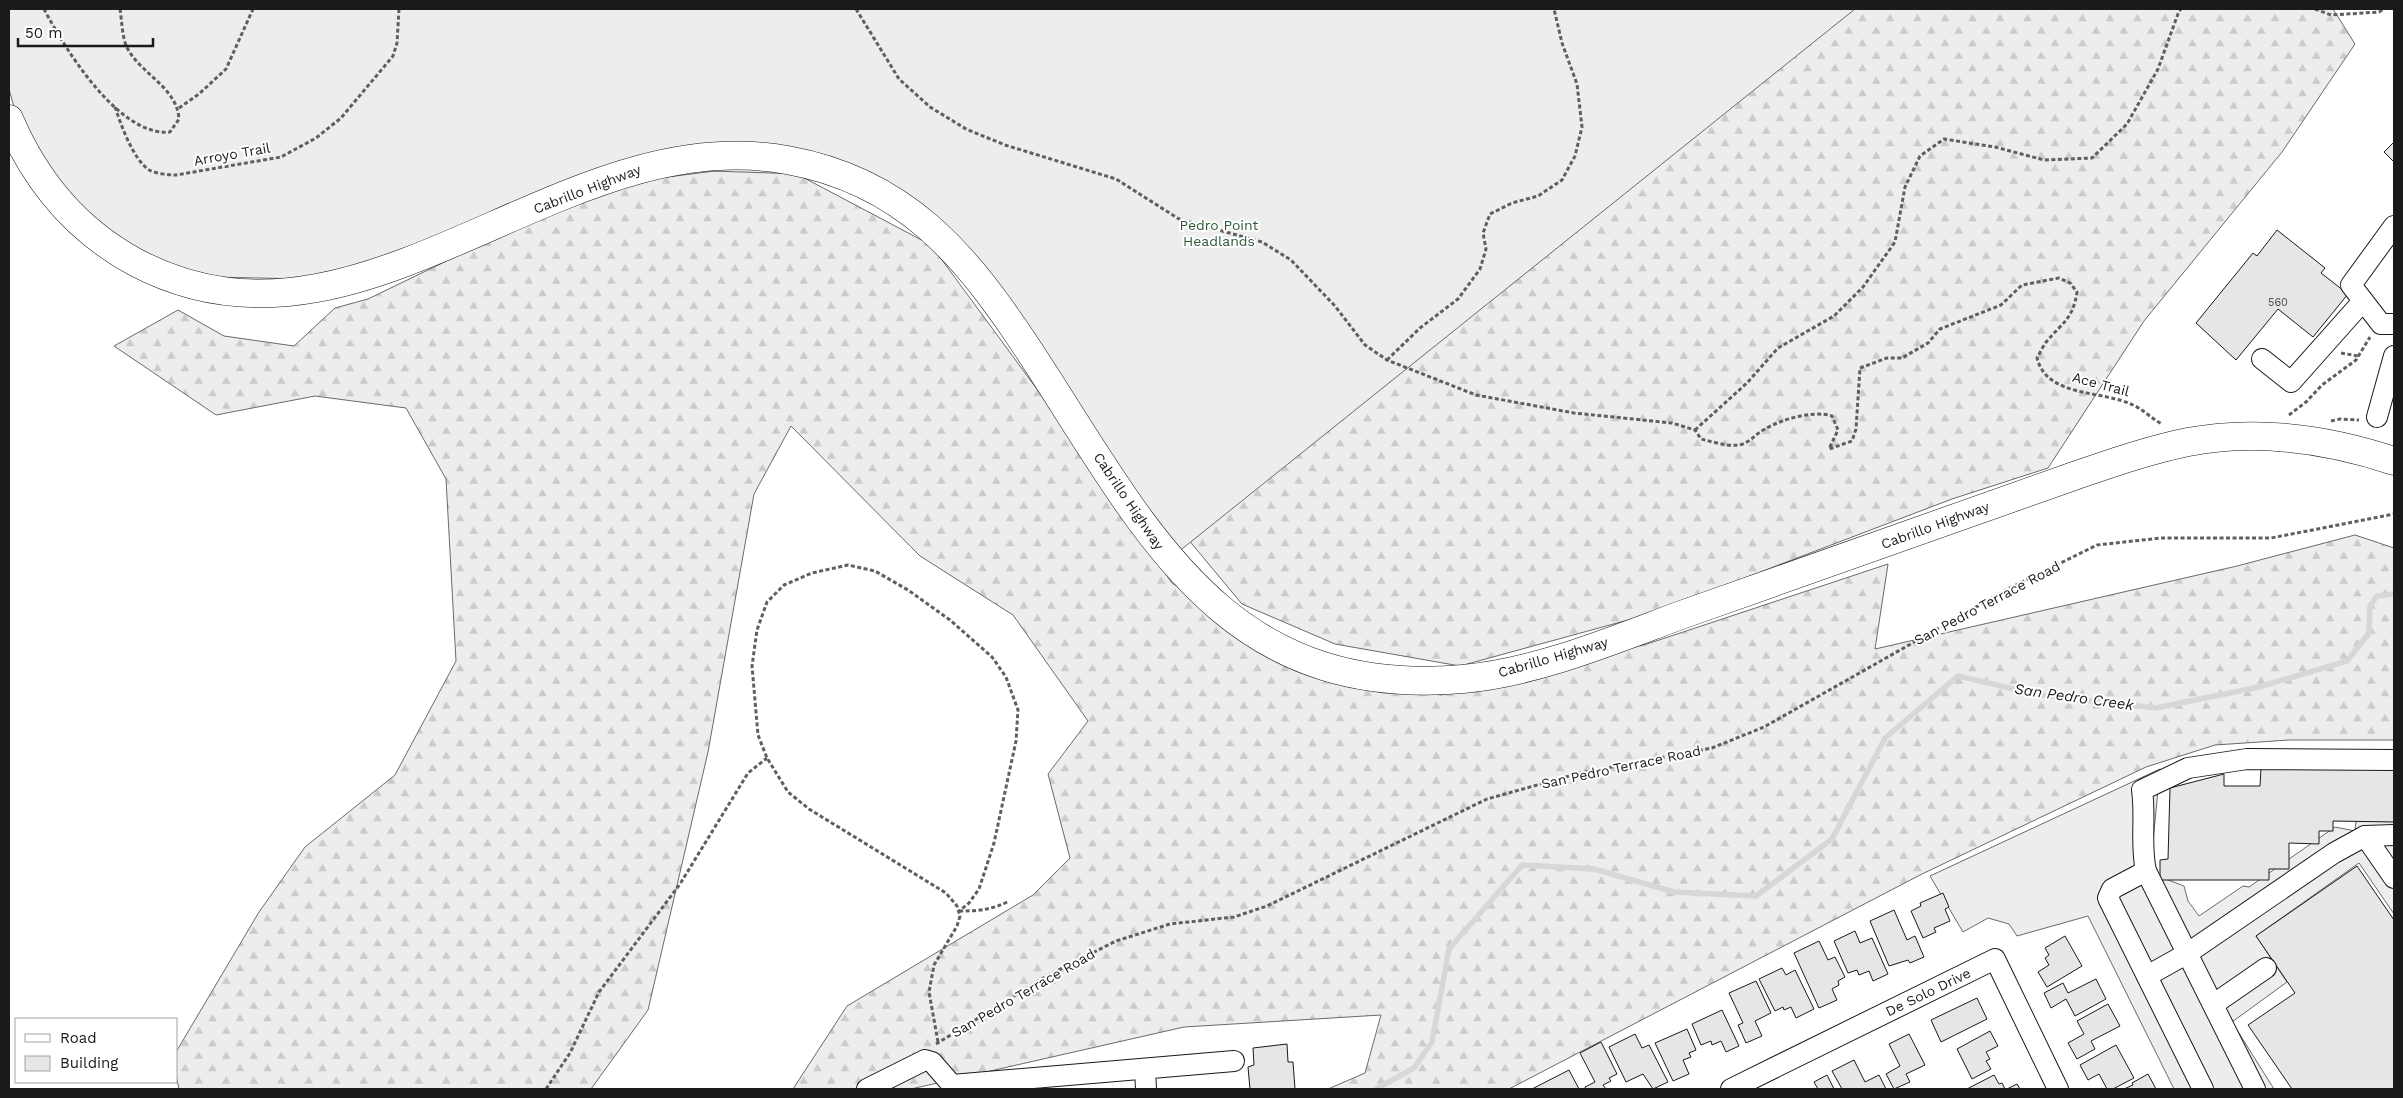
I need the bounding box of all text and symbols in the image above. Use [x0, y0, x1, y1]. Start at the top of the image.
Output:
scale bar [18, 15, 152, 47]
text: 50 m [25, 24, 62, 42]
street label: Arroyo Trail [192, 139, 272, 169]
street label: Cabrillo Highway [531, 161, 644, 217]
park label: Pedro Point Headlands [1180, 217, 1259, 249]
house number: 560 [2268, 296, 2288, 309]
street label: Ace Trail [2071, 369, 2132, 399]
street label: Cabrillo Highway [1091, 449, 1168, 553]
street label: Cabrillo Highway [1879, 498, 1992, 552]
street label: San Pedro Terrace Road [1911, 558, 2063, 648]
street label: Cabrillo Highway [1496, 633, 1611, 680]
water label: San Pedro Creek [2013, 680, 2136, 714]
street label: San Pedro Terrace Road [1540, 742, 1702, 792]
street label: San Pedro Terrace Road [949, 945, 1097, 1041]
street label: De Solo Drive [1883, 965, 1973, 1019]
legend [15, 1018, 178, 1083]
text: Road [60, 1029, 97, 1047]
text: Building [60, 1054, 118, 1072]

